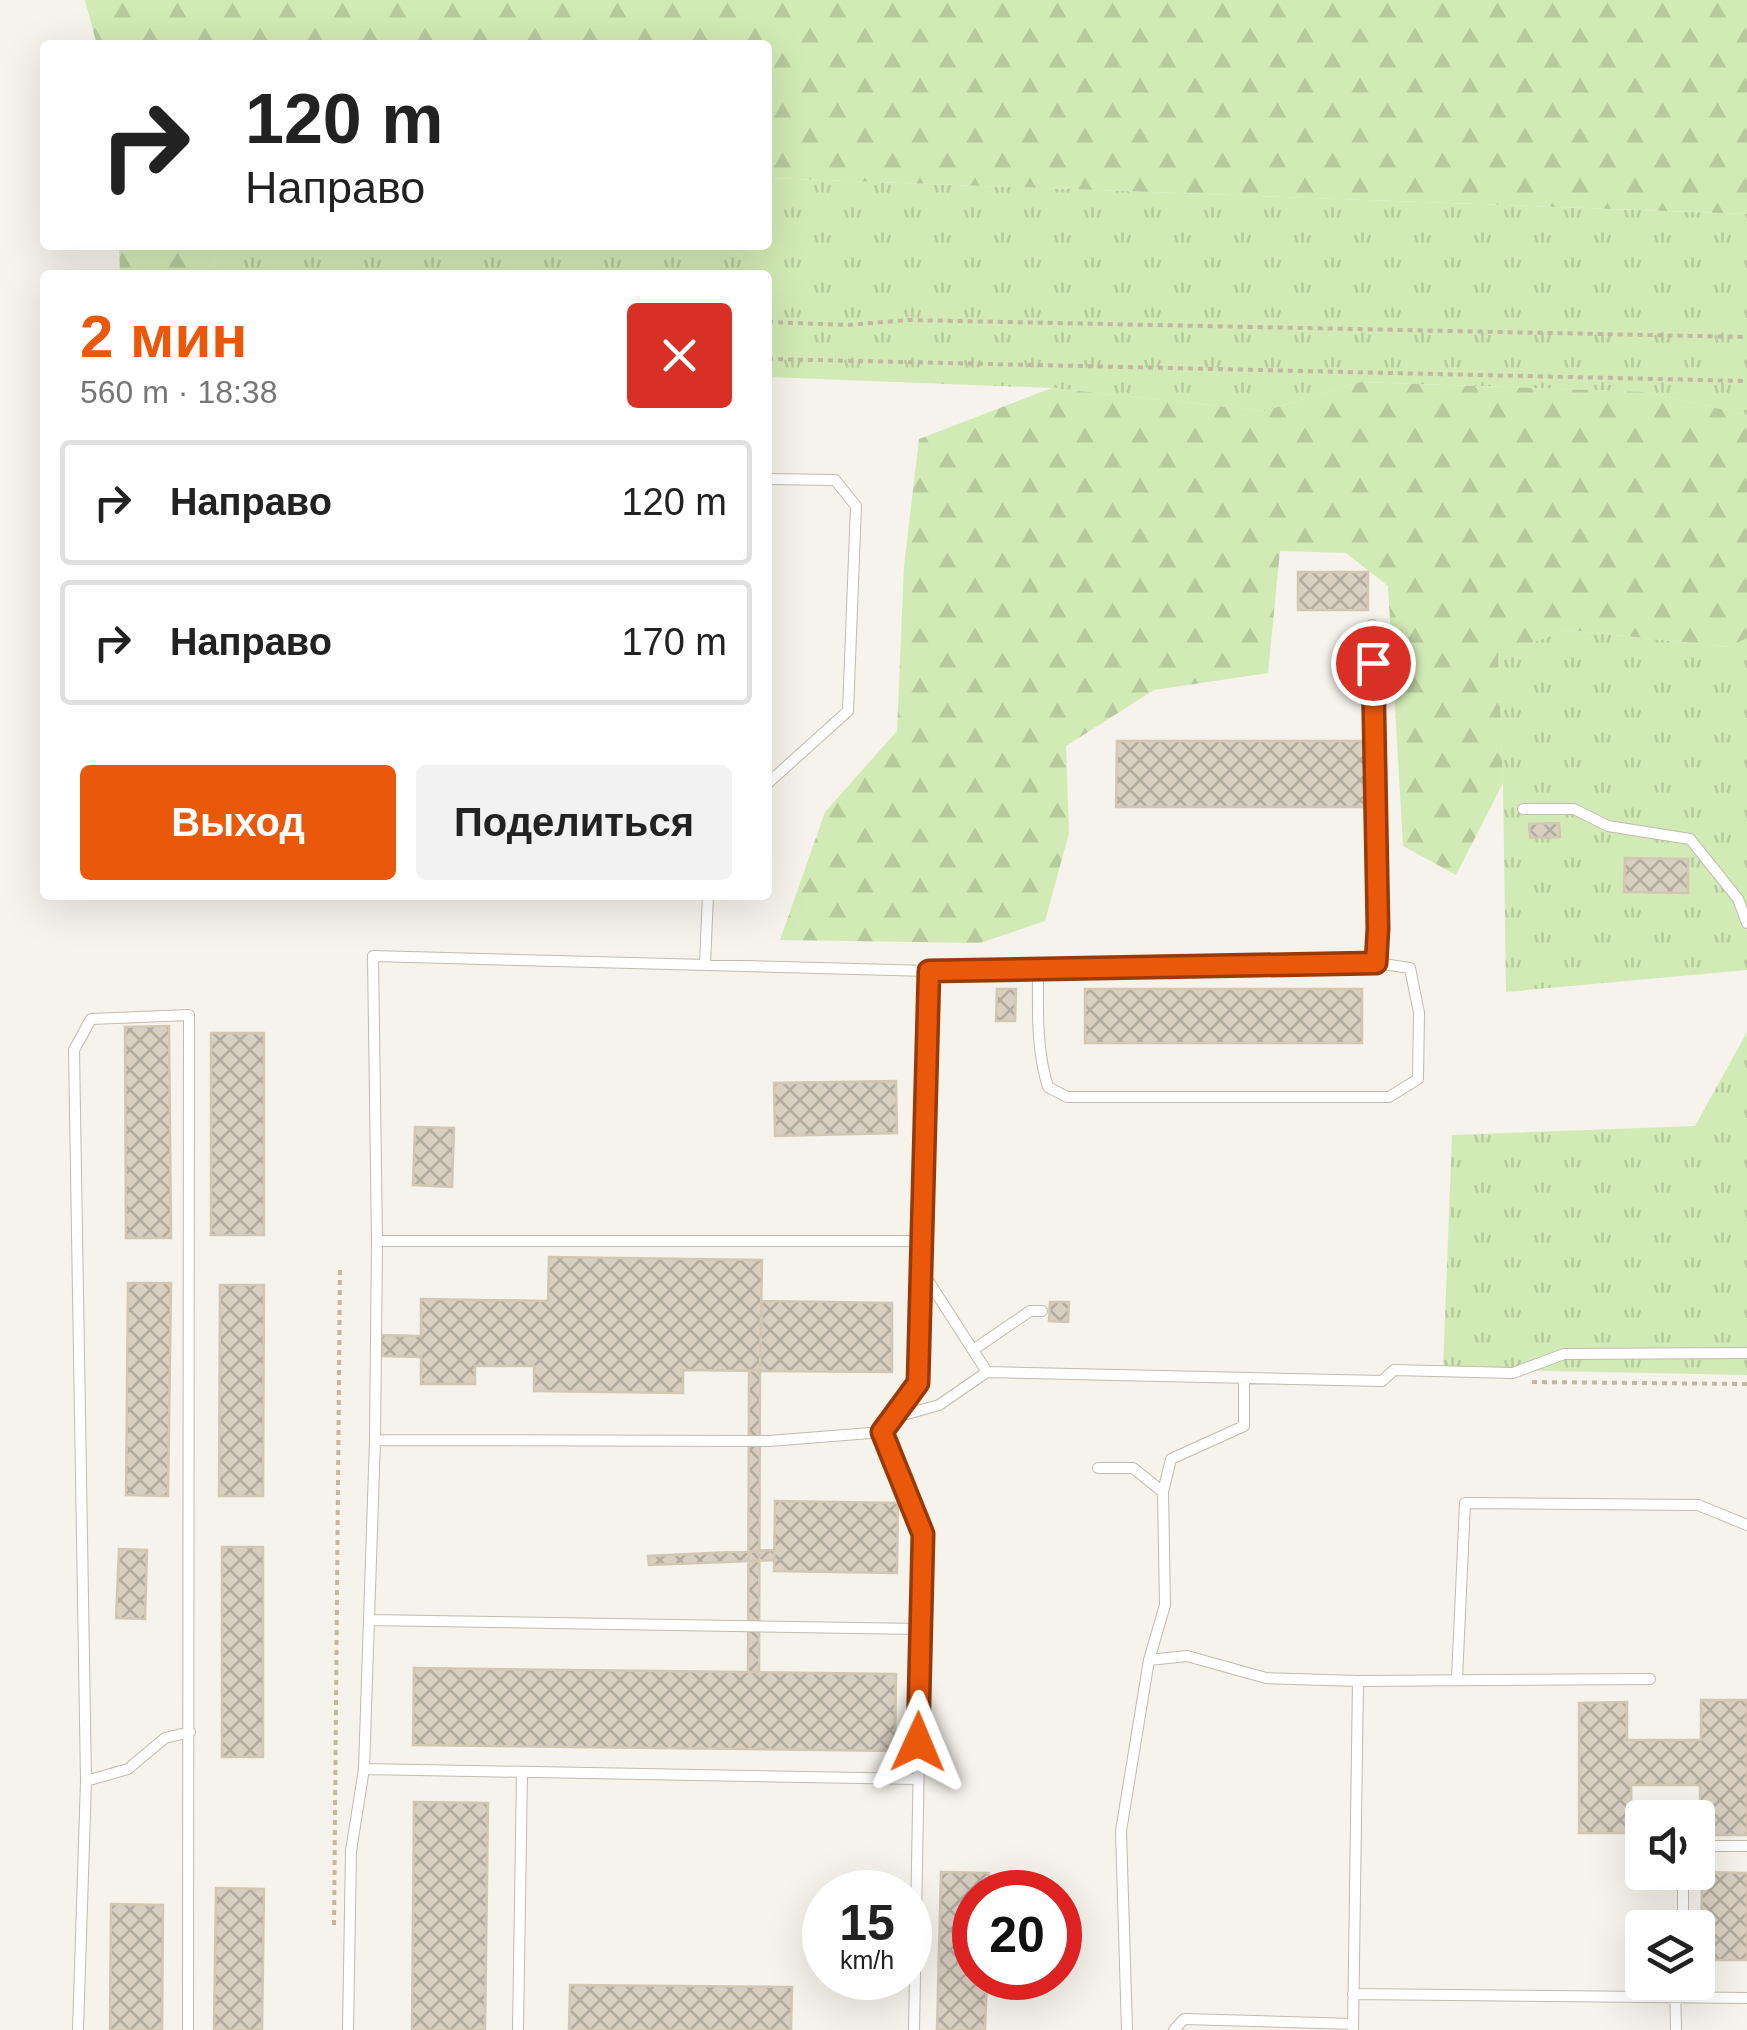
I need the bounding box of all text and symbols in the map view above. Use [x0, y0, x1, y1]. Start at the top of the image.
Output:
icon: right [80, 80, 210, 210]
text: 120 m [245, 80, 443, 158]
text: Направо [245, 162, 425, 213]
text: 2 мин [80, 303, 248, 370]
button: close [627, 303, 732, 408]
text: 560 m · 18:38 [80, 374, 277, 410]
icon: right [85, 475, 140, 530]
text: Направо [170, 481, 332, 523]
text: 120 m [621, 481, 727, 523]
icon: right [85, 615, 140, 670]
text: Направо [170, 621, 332, 663]
text: 170 m [621, 621, 727, 663]
pin [1331, 621, 1416, 706]
icon: arrive [1346, 636, 1401, 691]
button: Выход [80, 765, 396, 880]
button: Поделиться [416, 765, 732, 880]
position arrow [866, 1690, 970, 1794]
map controls [1625, 1800, 1715, 2000]
button: sound [1625, 1800, 1715, 1890]
speed limit sign: 20 [952, 1870, 1082, 2000]
text: 15 [839, 1895, 895, 1951]
button: layers [1625, 1910, 1715, 2000]
text: km/h [840, 1946, 894, 1974]

